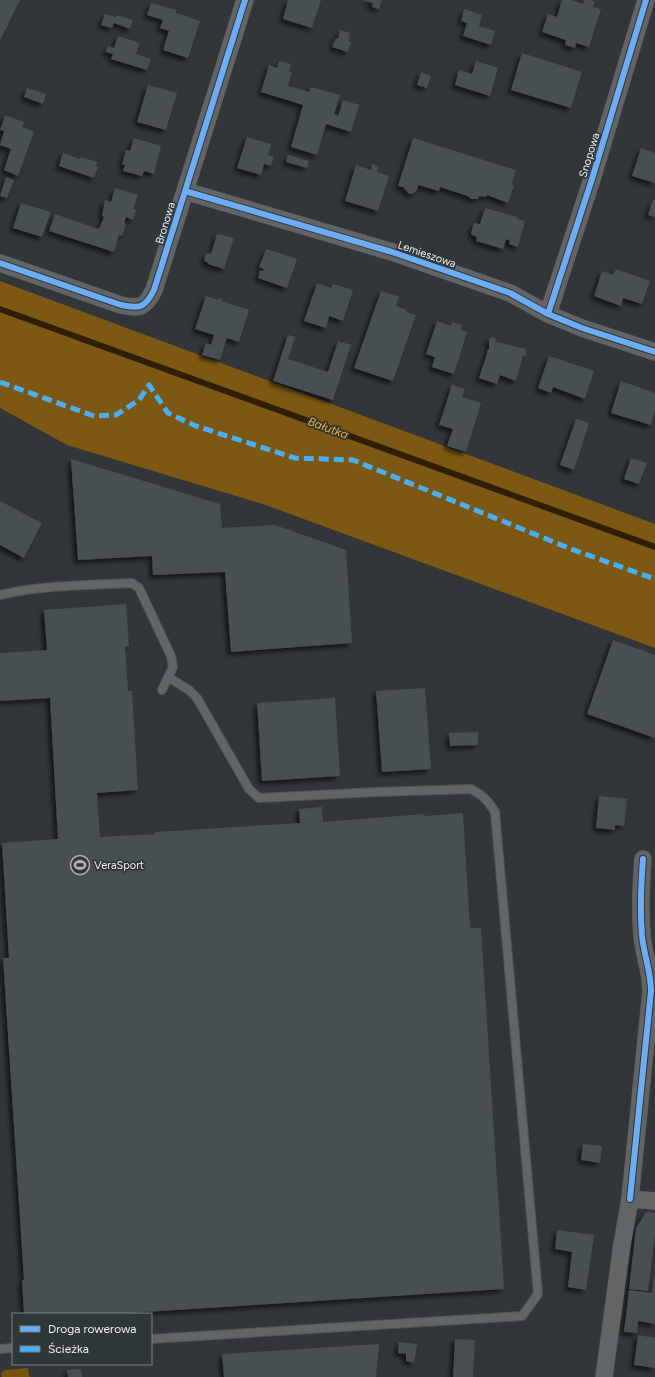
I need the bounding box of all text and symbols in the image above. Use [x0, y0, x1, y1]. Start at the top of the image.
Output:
street label: Snopowa [577, 131, 602, 179]
street label: Bronowa [153, 201, 178, 246]
street label: Lemieszowa [396, 238, 458, 270]
water label: Bałutka [306, 414, 350, 442]
sports icon: VeraSport [69, 854, 91, 876]
place label: VeraSport [94, 859, 144, 872]
legend [12, 1313, 152, 1365]
text: Droga rowerowa [48, 1322, 136, 1336]
text: Ścieżka [48, 1342, 89, 1356]

